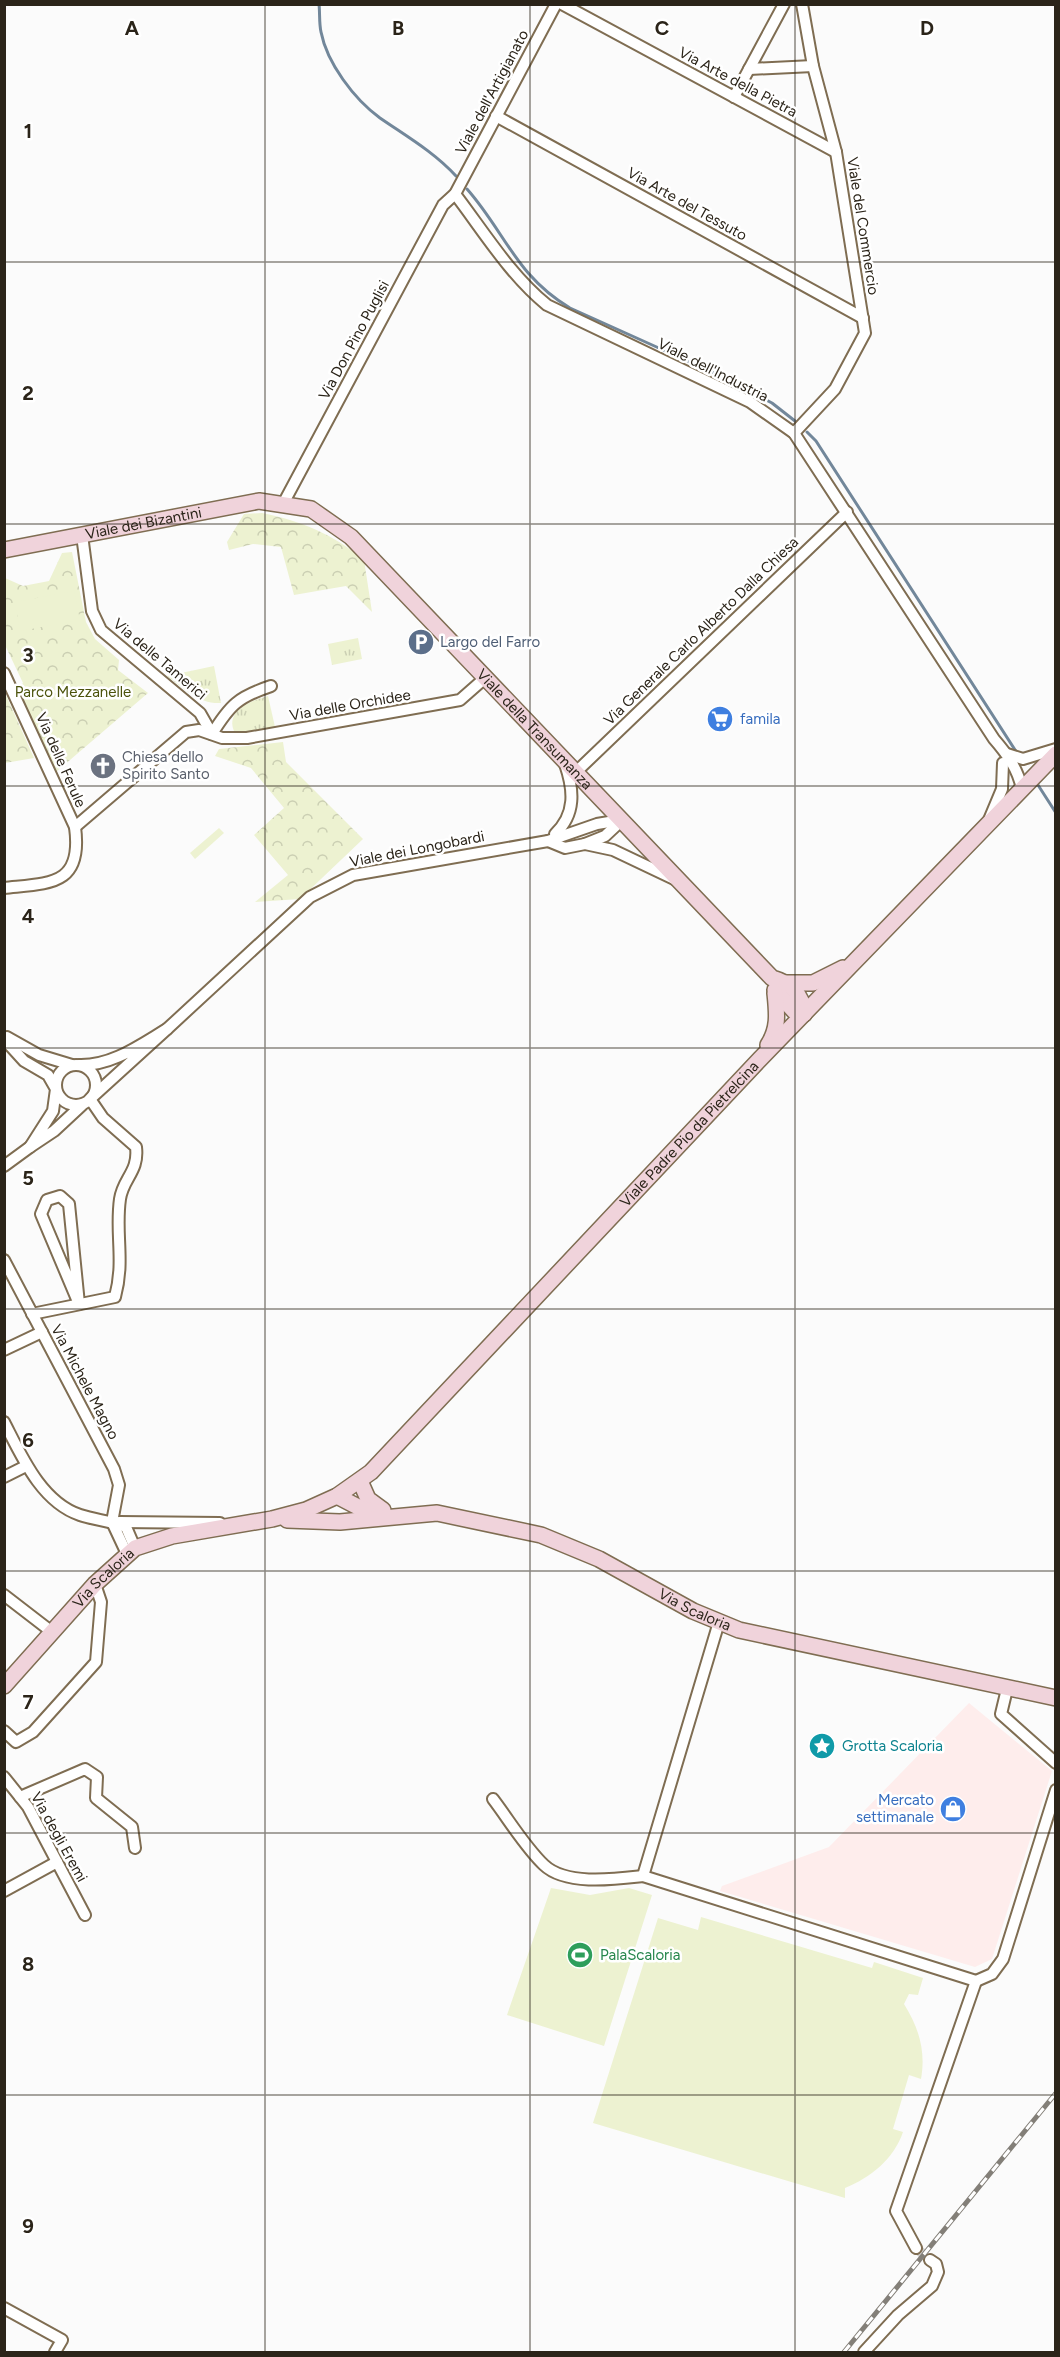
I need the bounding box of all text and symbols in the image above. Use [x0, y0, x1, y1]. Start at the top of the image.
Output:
text: A [125, 16, 140, 40]
text: B [392, 16, 404, 40]
text: C [655, 16, 669, 40]
text: D [920, 16, 934, 40]
street label: Viale dell'Artigianato [452, 27, 532, 157]
street label: Via Arte della Pietra [676, 43, 800, 121]
text: 1 [24, 119, 32, 143]
street label: Viale del Commercio [843, 156, 883, 296]
street label: Via Arte del Tessuto [624, 164, 750, 245]
street label: Via Don Pino Puglisi [315, 277, 393, 403]
street label: Viale dell'Industria [655, 334, 771, 406]
text: 2 [22, 381, 34, 405]
street label: Viale dei Bizantini [84, 503, 203, 543]
street label: Via Generale Carlo Alberto Dalla Chiesa [600, 533, 802, 729]
street label: Via delle Tamerici [109, 615, 211, 703]
parking icon: Largo del Farro [406, 627, 436, 657]
place label: Largo del Farro [440, 633, 541, 651]
text: 3 [22, 643, 34, 667]
street label: Viale della Transumanza [473, 665, 596, 793]
park label: Parco Mezzanelle [15, 683, 131, 701]
street label: Via delle Orchidee [288, 685, 412, 725]
supermarket icon: famila [705, 704, 735, 734]
street label: Via delle Ferule [32, 710, 90, 810]
place label: famila [740, 710, 780, 728]
place label: Chiesa dello Spirito Santo [122, 748, 210, 783]
church icon: Chiesa dello Spirito Santo [88, 751, 118, 781]
street label: Viale dei Longobardi [348, 827, 486, 871]
text: 4 [22, 904, 35, 928]
street label: Viale Padre Pio da Pietrelcina [616, 1057, 762, 1211]
text: 5 [22, 1166, 34, 1190]
street label: Via Michele Magno [47, 1321, 123, 1443]
text: 6 [22, 1428, 34, 1452]
street label: Via Scaloria [69, 1544, 138, 1612]
street label: Via Scaloria [655, 1585, 734, 1635]
text: 7 [22, 1690, 34, 1714]
place icon: Grotta Scaloria [807, 1731, 837, 1761]
place label: Grotta Scaloria [842, 1737, 943, 1755]
street label: Via degli Eremi [27, 1789, 91, 1885]
place label: Mercato settimanale [856, 1791, 934, 1826]
shop icon: Mercato settimanale [938, 1794, 968, 1824]
sports icon: PalaScaloria [565, 1940, 595, 1970]
place label: PalaScaloria [600, 1946, 680, 1964]
text: 8 [22, 1952, 34, 1976]
text: 9 [22, 2214, 34, 2238]

